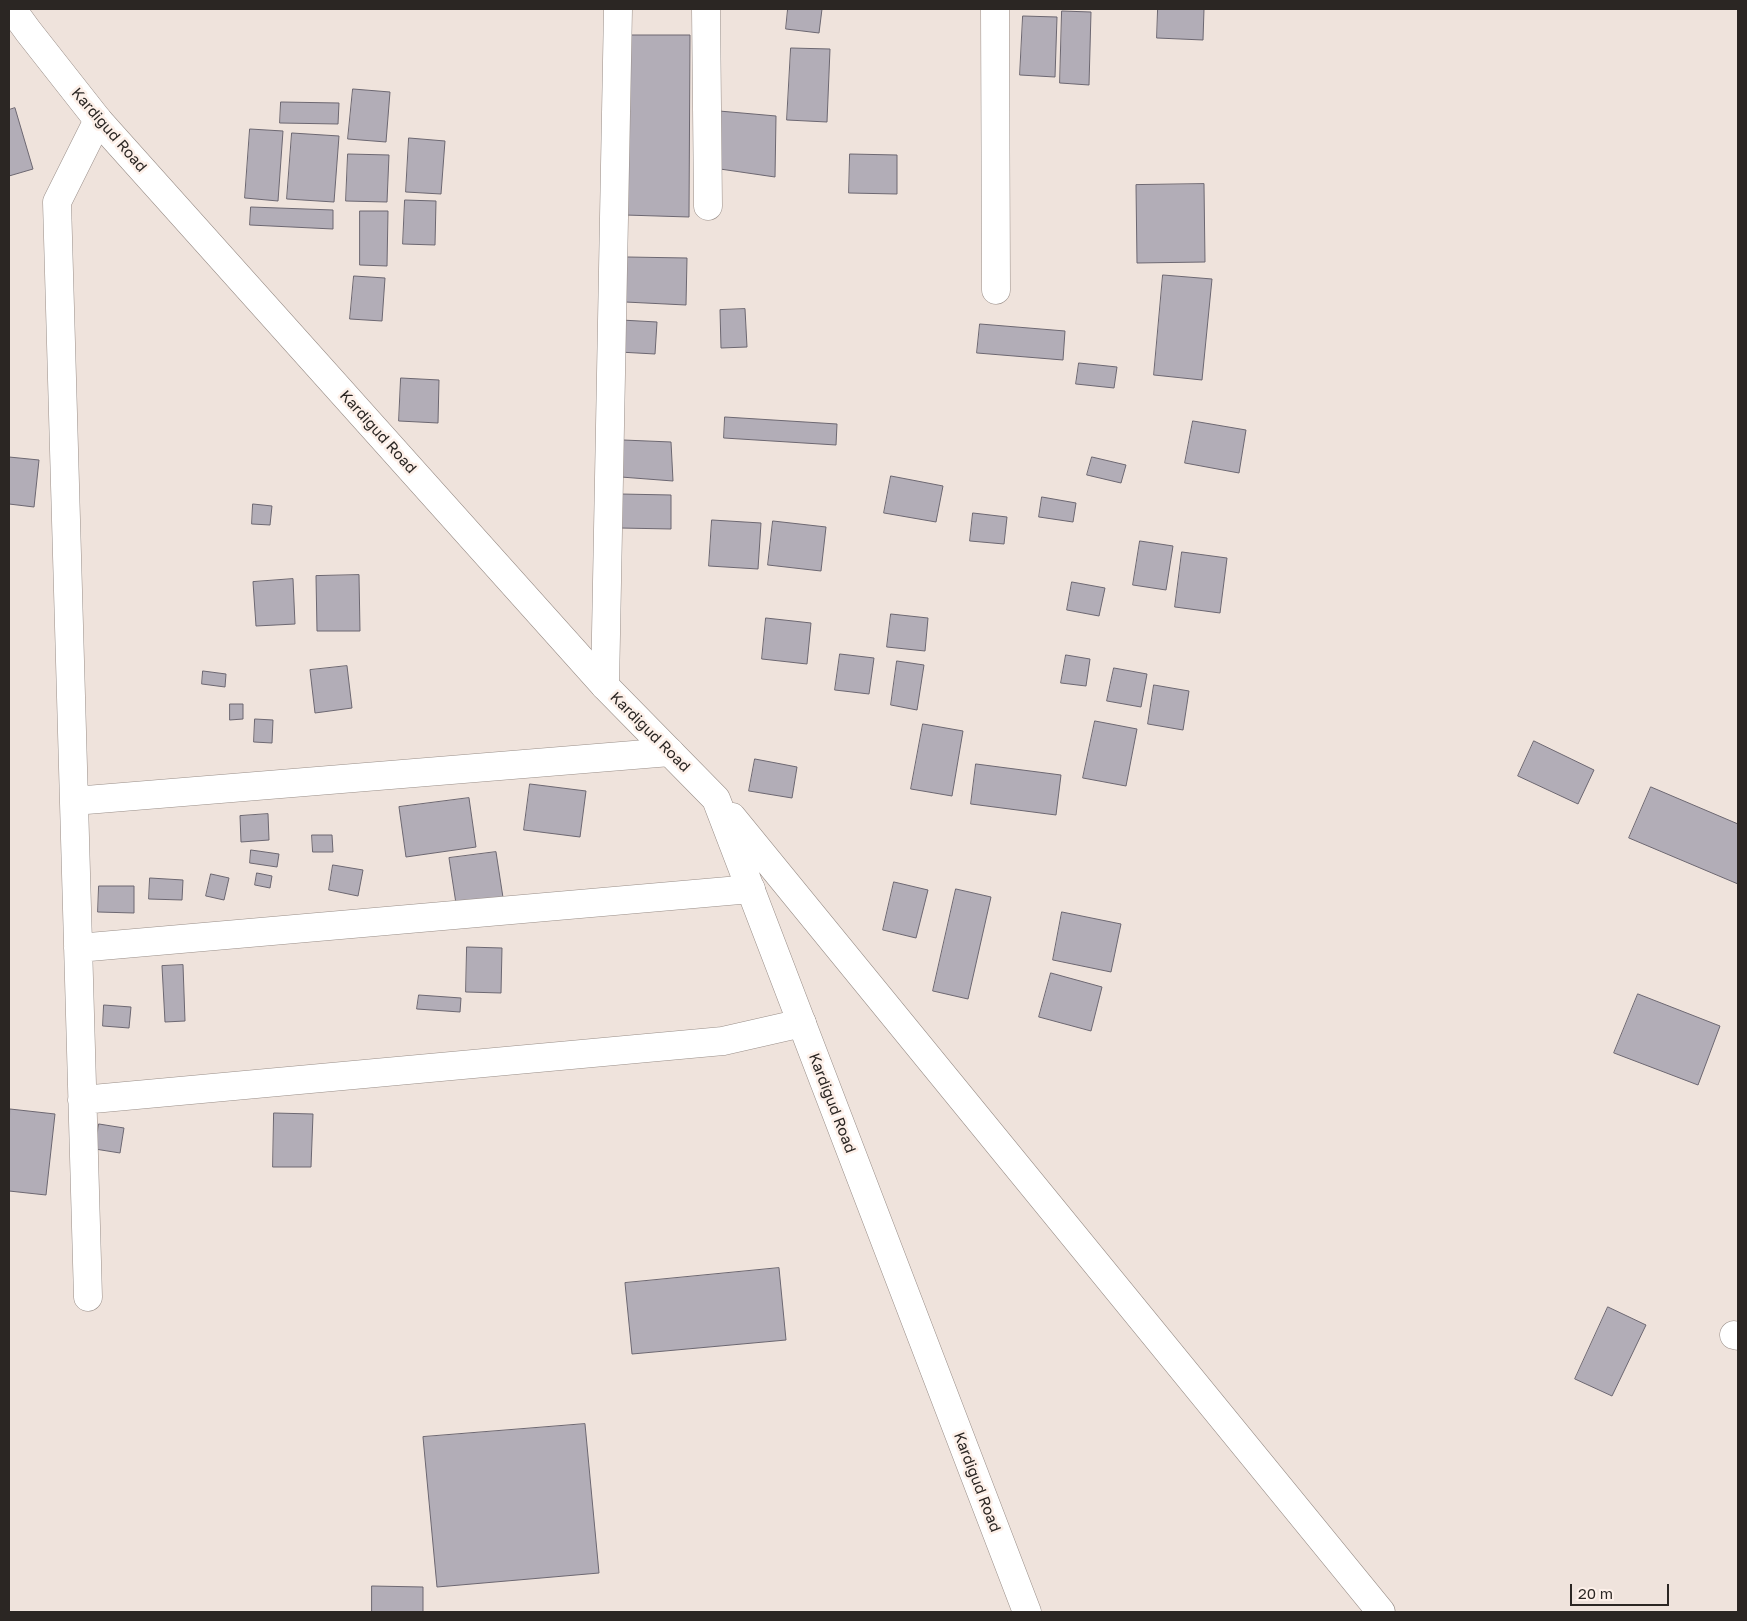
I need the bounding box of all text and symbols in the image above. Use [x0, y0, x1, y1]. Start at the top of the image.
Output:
street label: Kardigud Road [68, 84, 150, 176]
street label: Kardigud Road [336, 387, 420, 477]
street label: Kardigud Road [606, 688, 694, 776]
street label: Kardigud Road [805, 1050, 859, 1156]
street label: Kardigud Road [950, 1429, 1004, 1535]
scale bar [1572, 1574, 1671, 1606]
text: 20 m [1578, 1584, 1613, 1602]

